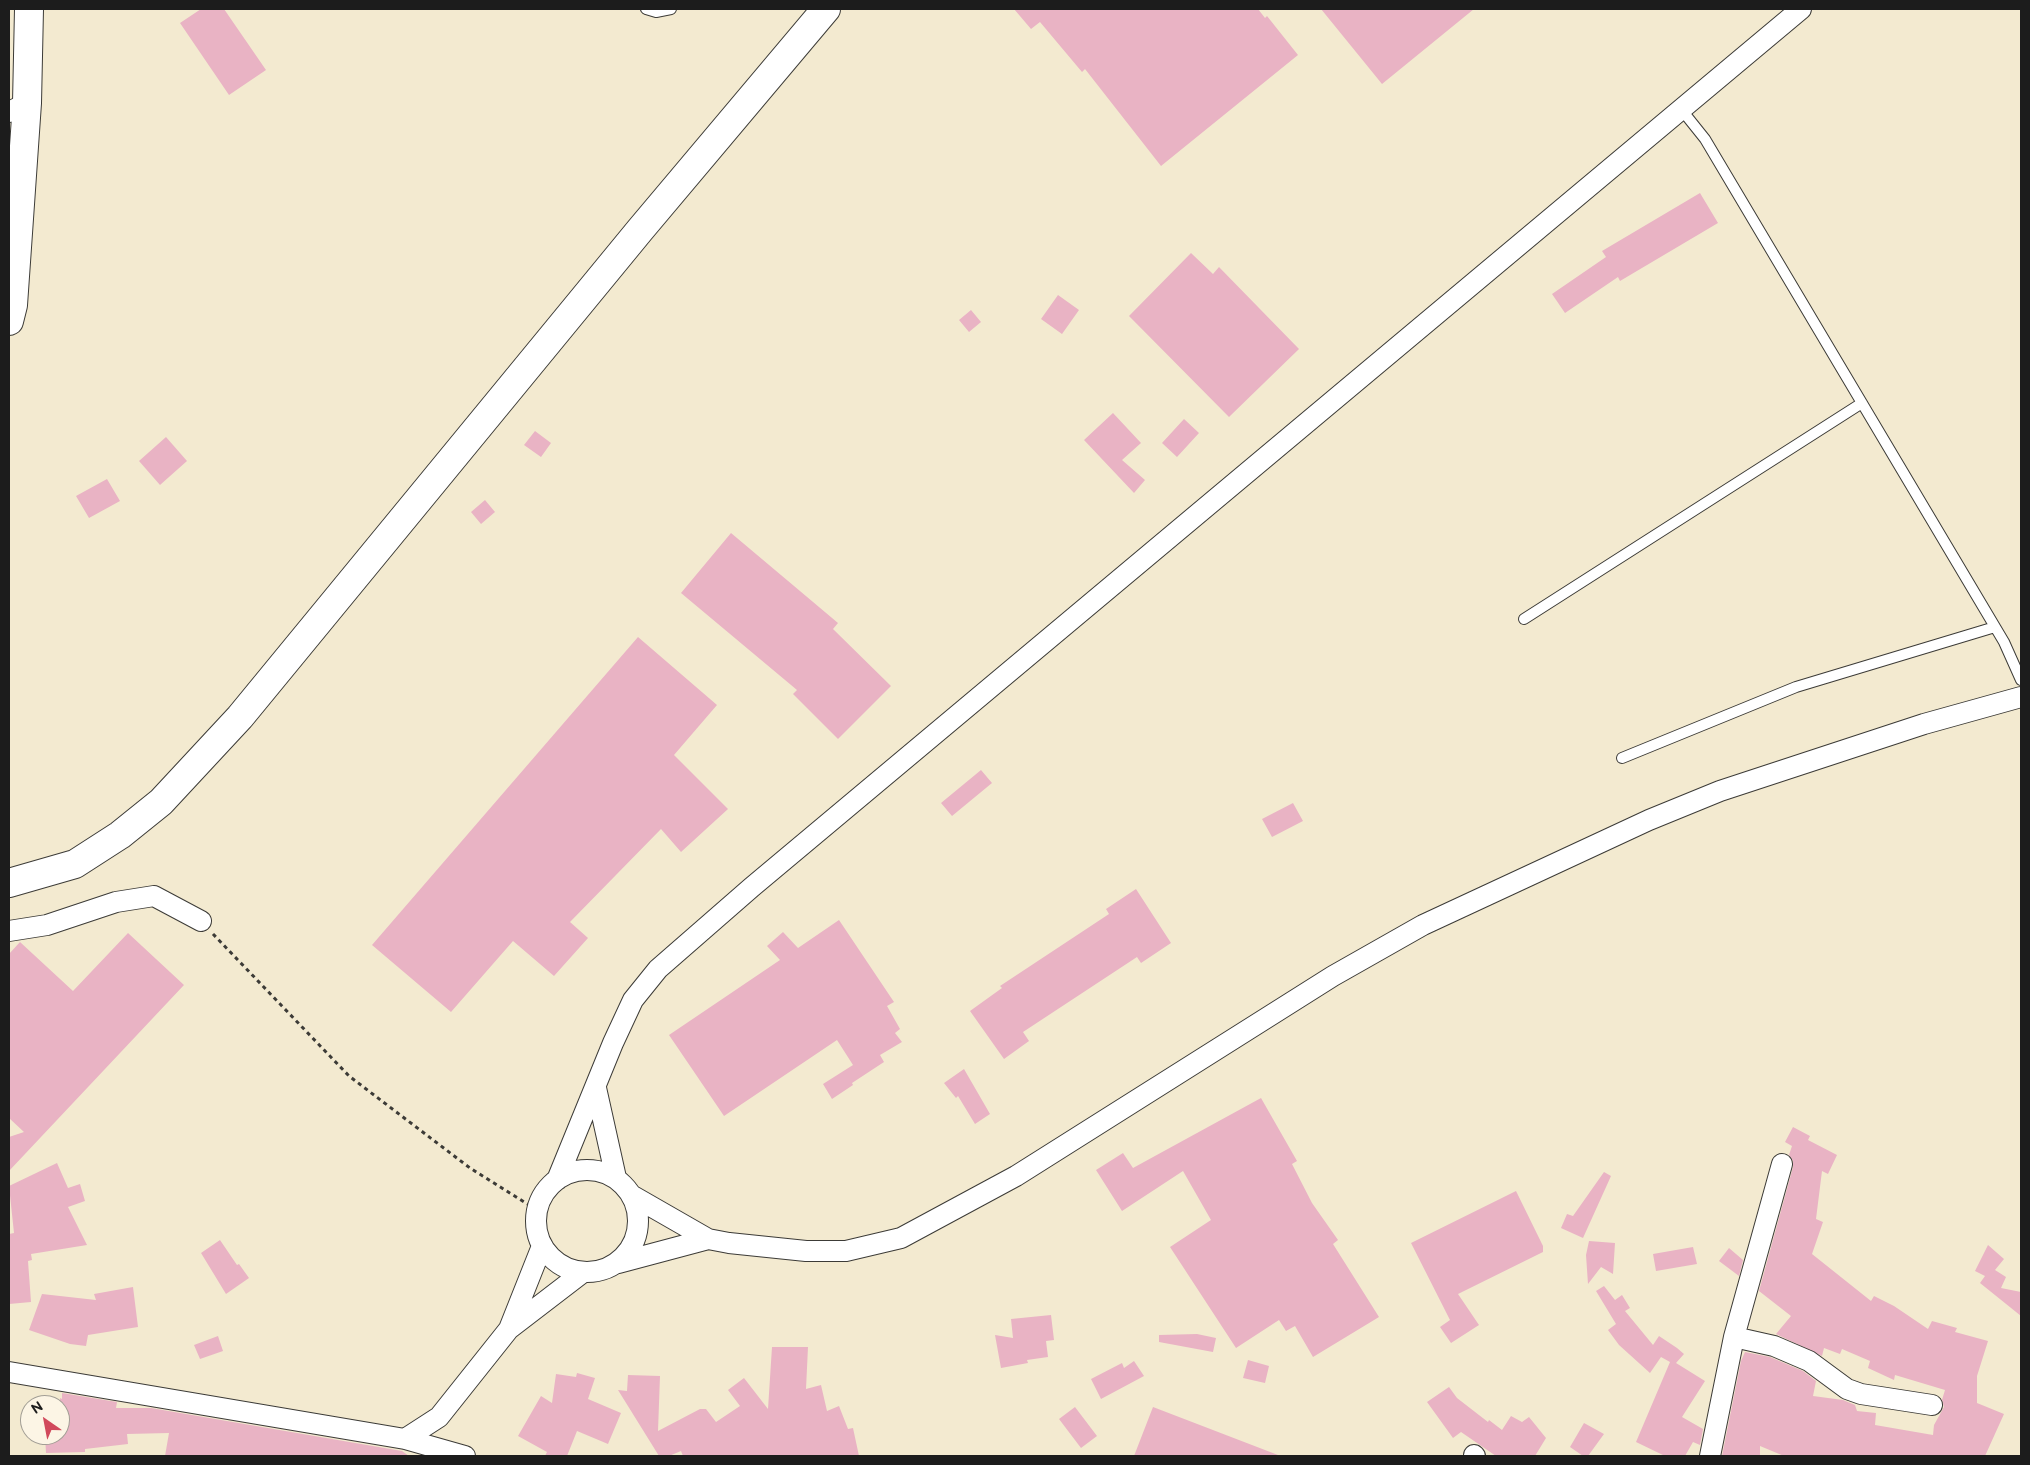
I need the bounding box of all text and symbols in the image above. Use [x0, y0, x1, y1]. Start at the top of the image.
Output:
north arrow [20, 1395, 70, 1445]
text: N [28, 1398, 46, 1418]

